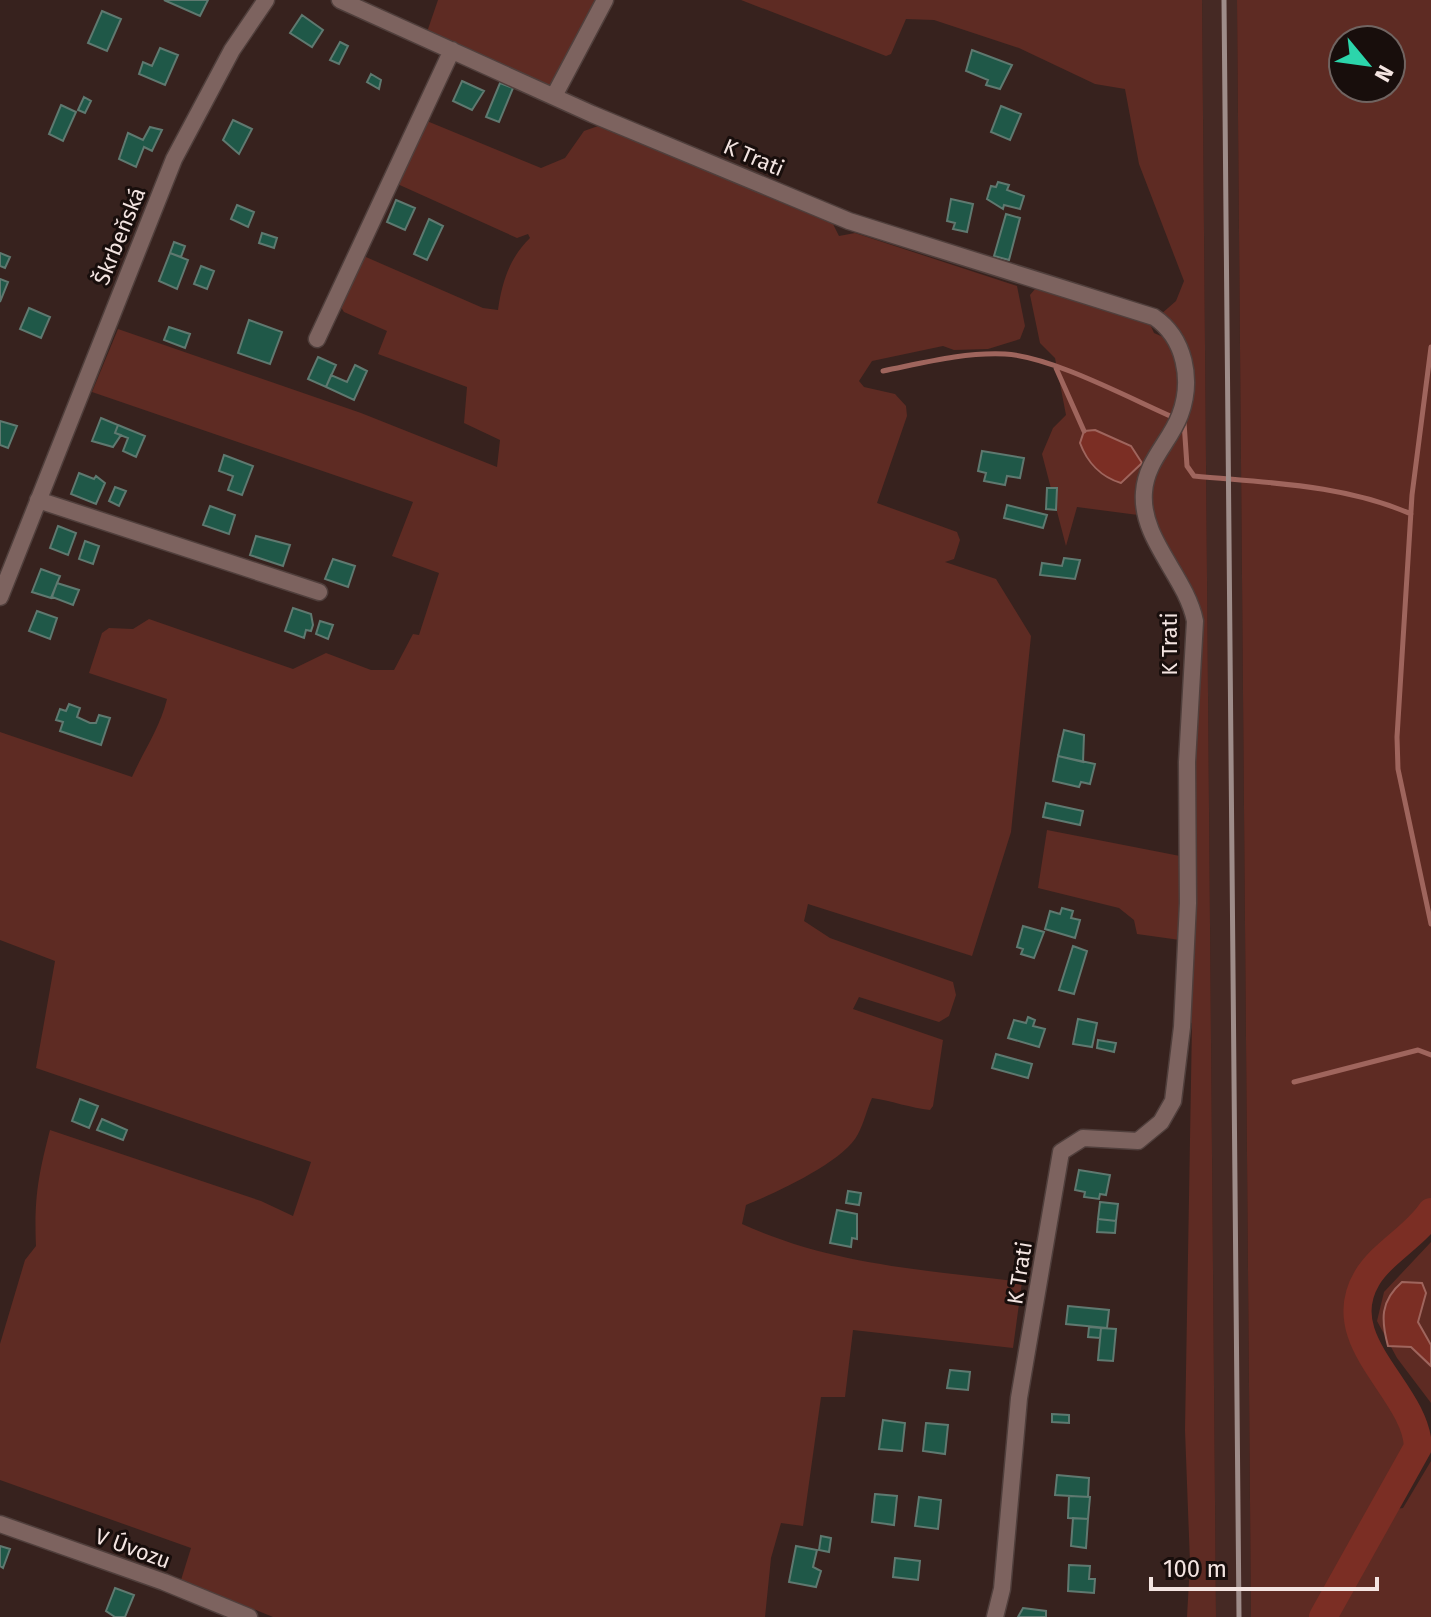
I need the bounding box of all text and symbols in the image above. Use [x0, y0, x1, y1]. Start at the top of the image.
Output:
north arrow [1327, 24, 1407, 104]
text: N [1369, 61, 1399, 86]
street label: K Trati [719, 133, 788, 182]
street label: Škrbeňská [88, 183, 151, 289]
street label: K Trati [1156, 612, 1183, 676]
street label: K Trati [1001, 1240, 1038, 1306]
street label: V Úvozu [91, 1522, 174, 1575]
scale bar [1151, 1541, 1377, 1591]
text: 100 m [1163, 1555, 1227, 1583]

